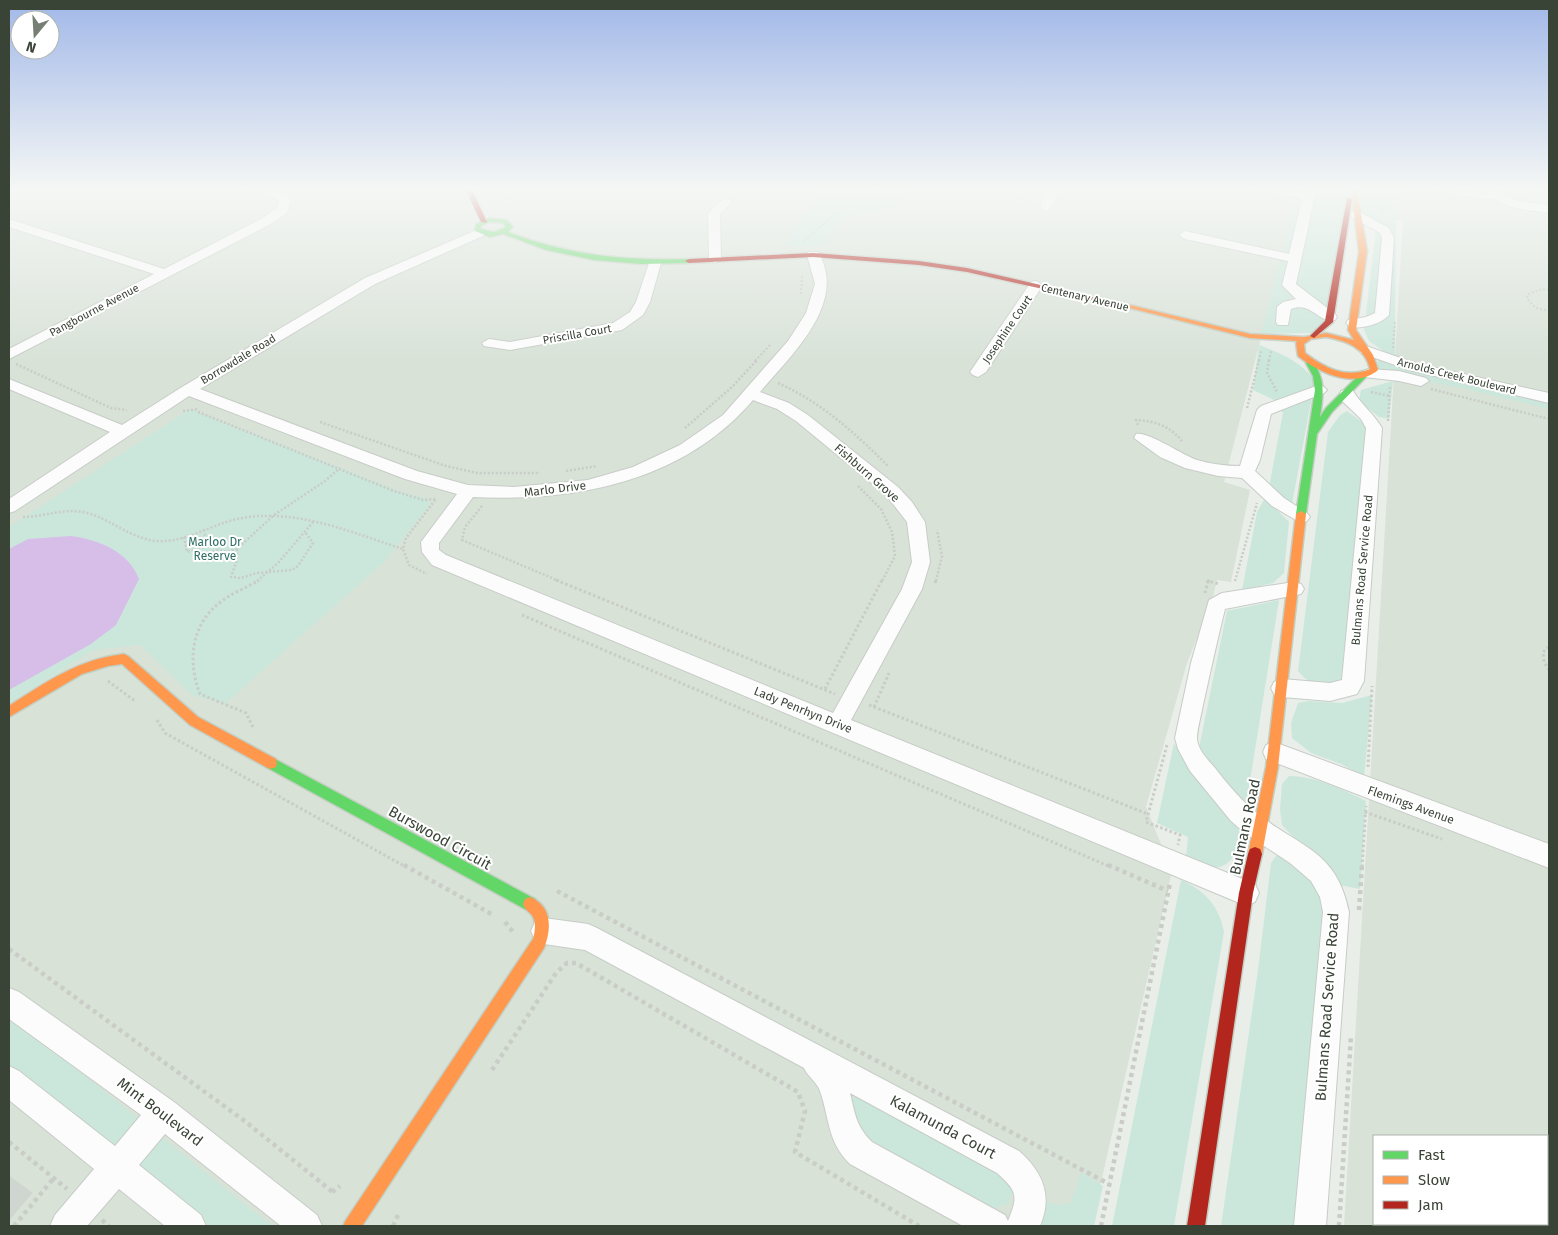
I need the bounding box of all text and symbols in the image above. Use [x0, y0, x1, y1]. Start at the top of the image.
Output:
north arrow [10, 10, 60, 60]
text: N [24, 37, 38, 56]
street label: Pangbourne Avenue [47, 281, 141, 340]
street label: Centenary Avenue [1040, 281, 1130, 314]
street label: Josephine Court [980, 293, 1035, 366]
street label: Priscilla Court [542, 322, 612, 347]
street label: Borrowdale Road [198, 332, 278, 387]
street label: Arnolds Creek Boulevard [1396, 355, 1518, 398]
street label: Fishburn Grove [832, 441, 902, 505]
street label: Marlo Drive [523, 478, 587, 500]
street label: Bulmans Road Service Road [1348, 494, 1376, 646]
park label: Marloo Dr Reserve [188, 535, 242, 563]
street label: Lady Penrhyn Drive [752, 684, 854, 736]
street label: Bulmans Road [1226, 777, 1264, 877]
street label: Flemings Avenue [1366, 783, 1456, 827]
street label: Burswood Circuit [385, 802, 495, 874]
street label: Bulmans Road Service Road [1311, 912, 1343, 1102]
street label: Mint Boulevard [114, 1074, 206, 1150]
street label: Kalamunda Court [887, 1091, 1000, 1163]
legend [1373, 1135, 1548, 1225]
text: Fast [1418, 1146, 1445, 1164]
text: Slow [1418, 1171, 1450, 1189]
text: Jam [1418, 1196, 1444, 1214]

